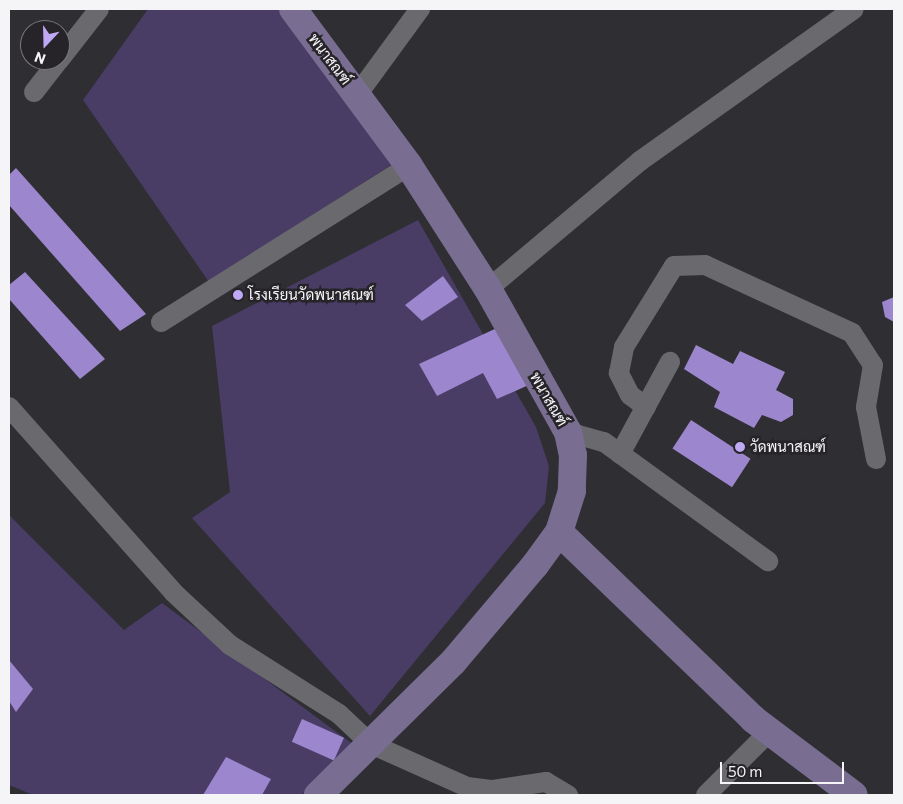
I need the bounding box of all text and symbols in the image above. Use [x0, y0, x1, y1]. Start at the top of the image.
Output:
north arrow [20, 20, 70, 70]
street label: พนาสณฑ์ [305, 30, 355, 88]
text: N [32, 49, 48, 68]
place label: โรงเรียนวัดพนาสณฑ์ [248, 286, 374, 304]
marker: โรงเรียนวัดพนาสณฑ์ [232, 289, 244, 301]
street label: พนาสณฑ์ [526, 369, 572, 429]
place label: วัดพนาสณฑ์ [750, 438, 826, 456]
marker: วัดพนาสณฑ์ [734, 441, 746, 453]
scale bar [723, 752, 847, 784]
text: 50 m [728, 762, 762, 780]

